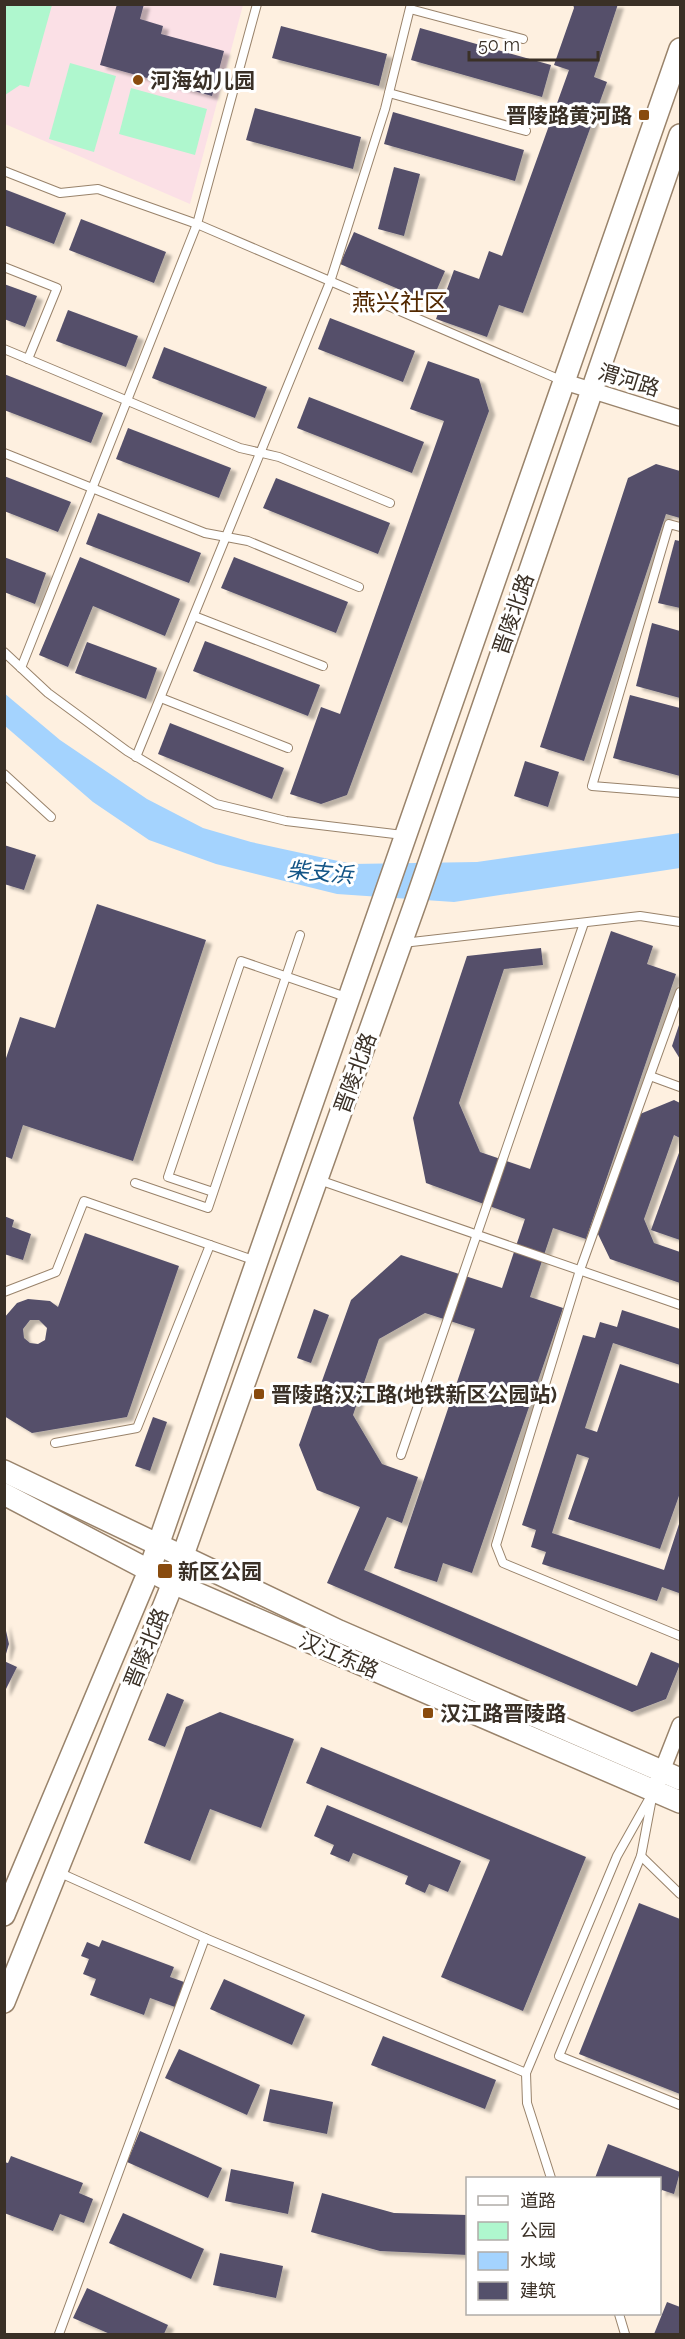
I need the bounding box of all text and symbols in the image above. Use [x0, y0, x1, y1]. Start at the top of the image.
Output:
scale bar [469, 24, 598, 62]
text: 50 m [478, 34, 520, 55]
place label: 河海幼儿园 [150, 68, 255, 93]
marker: 河海幼儿园 [131, 73, 145, 87]
place label: 晋陵路黄河路 [506, 103, 632, 128]
marker: 晋陵路黄河路 [637, 108, 651, 122]
district label: 燕兴社区 [352, 288, 448, 317]
street label: 渭河路 [595, 359, 663, 401]
street label: 晋陵北路 [488, 570, 538, 658]
water label: 柴支浜 [286, 856, 356, 888]
street label: 晋陵北路 [329, 1029, 381, 1117]
place label: 晋陵路汉江路(地铁新区公园站) [271, 1382, 557, 1407]
marker: 晋陵路汉江路(地铁新区公园站) [252, 1387, 266, 1401]
place label: 新区公园 [178, 1559, 262, 1584]
marker: 新区公园 [156, 1562, 174, 1580]
street label: 晋陵北路 [119, 1604, 173, 1692]
street label: 汉江东路 [295, 1627, 383, 1683]
place label: 汉江路晋陵路 [440, 1701, 566, 1726]
marker: 汉江路晋陵路 [421, 1706, 435, 1720]
legend [466, 2177, 661, 2315]
text: 道路 [520, 2190, 556, 2211]
text: 公园 [520, 2220, 556, 2241]
text: 水域 [520, 2250, 556, 2271]
text: 建筑 [520, 2280, 556, 2301]

